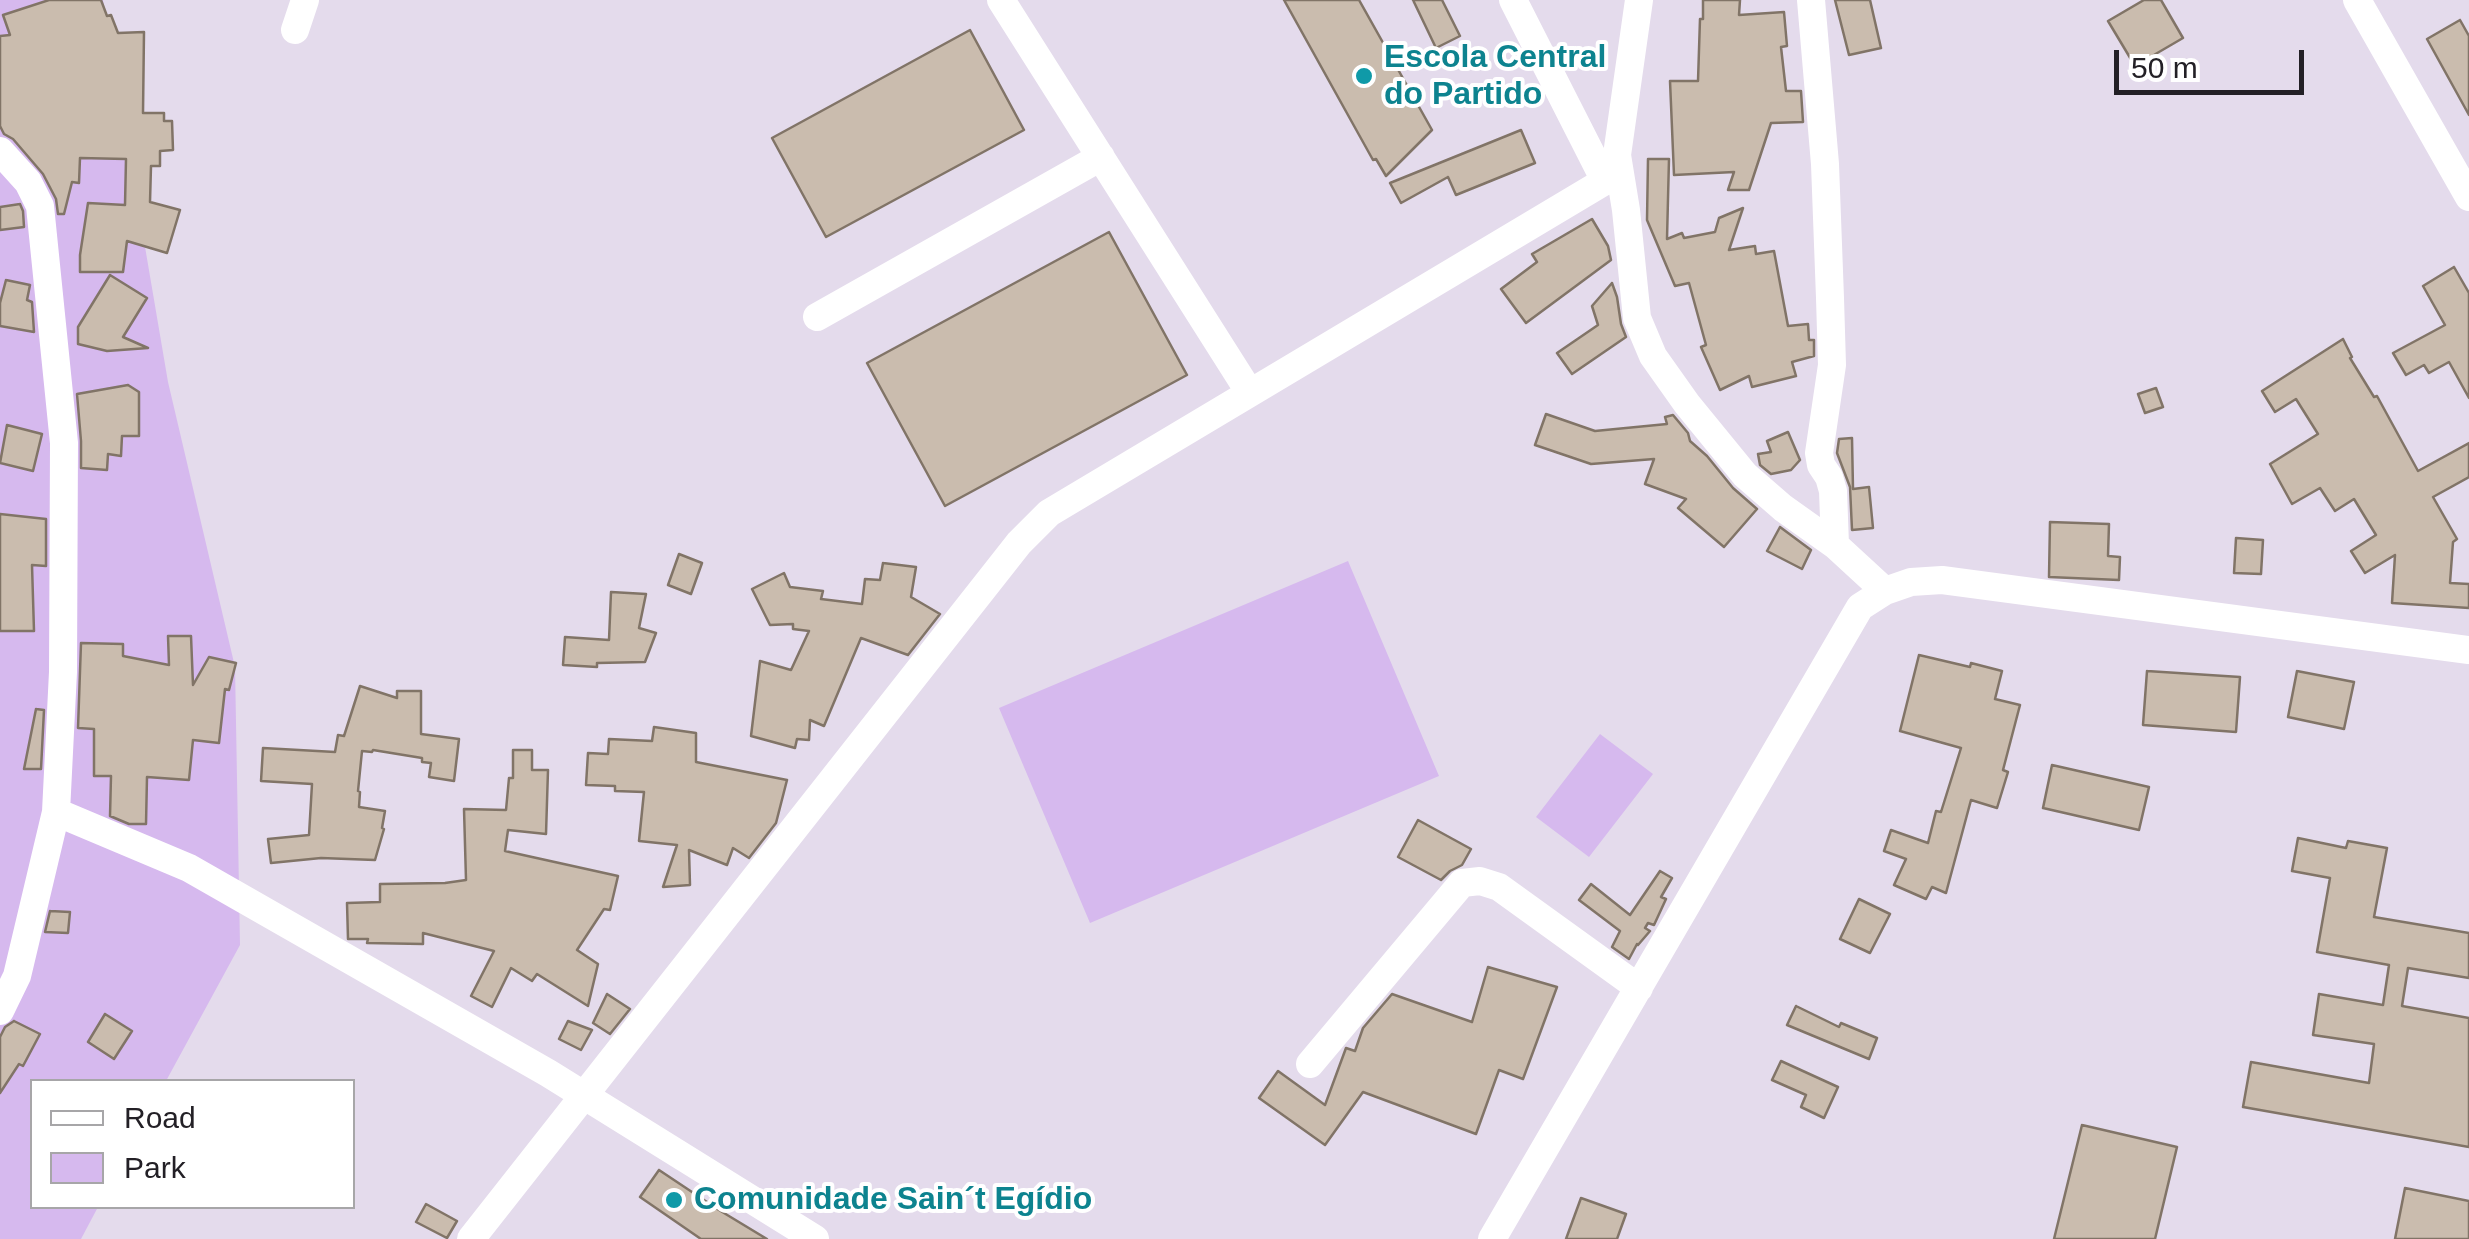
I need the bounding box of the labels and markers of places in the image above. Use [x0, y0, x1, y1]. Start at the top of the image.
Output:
place label: Escola Central do Partido [1384, 39, 1606, 114]
marker: Escola Central do Partido [1353, 65, 1375, 87]
place label: Comunidade Sain´t Egídio [694, 1181, 1092, 1219]
marker: Comunidade Sain´t Egídio [663, 1189, 685, 1211]

